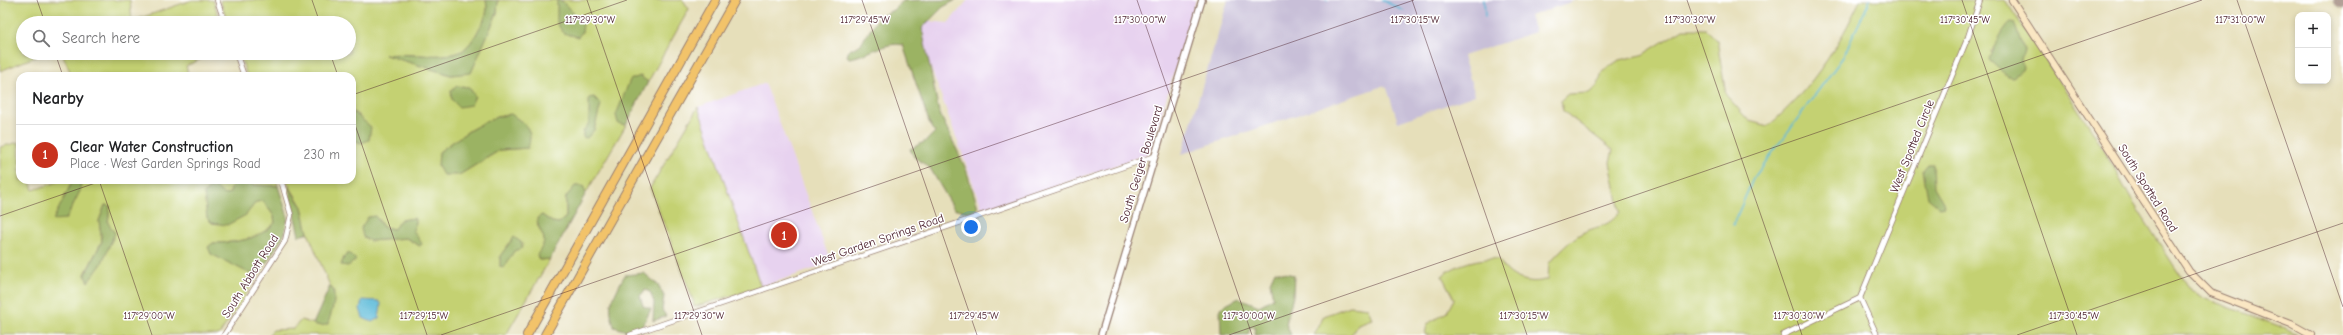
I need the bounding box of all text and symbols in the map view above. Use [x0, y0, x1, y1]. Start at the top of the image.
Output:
map controls [2295, 12, 2331, 84]
button: + [2295, 12, 2331, 48]
text: 117°29'30"W [565, 14, 615, 26]
text: 117°29'45"W [840, 14, 890, 26]
text: 117°30'00"W [1114, 14, 1166, 26]
text: 117°30'15"W [1390, 14, 1440, 26]
text: 117°30'30"W [1665, 14, 1716, 26]
text: 117°30'45"W [1940, 14, 1990, 26]
text: 117°31'00"W [2215, 14, 2265, 26]
search box [16, 16, 356, 60]
icon: search [30, 27, 52, 49]
text: Search here [62, 29, 140, 47]
button: − [2295, 48, 2331, 84]
text: Nearby [32, 89, 83, 108]
street label: West Spotted Circle [1887, 97, 1937, 195]
street label: South Geiger Boulevard [1117, 104, 1165, 224]
text: Clear Water Construction [70, 138, 233, 156]
street label: South Spotted Road [2115, 141, 2181, 235]
text: 1 [42, 147, 48, 162]
text: 230 m [304, 147, 340, 162]
text: Place · West Garden Springs Road [70, 156, 261, 171]
street label: West Garden Springs Road [810, 211, 946, 269]
your location [961, 217, 981, 237]
pin: 1 [771, 220, 797, 250]
street label: South Abbott Road [219, 232, 281, 320]
text: 117°29'00"W [123, 310, 175, 322]
text: 117°29'15"W [400, 310, 449, 322]
text: 117°29'30"W [674, 310, 724, 322]
text: 117°29'45"W [949, 310, 999, 322]
text: 117°30'00"W [1223, 310, 1275, 322]
text: 117°30'15"W [1499, 310, 1549, 322]
text: 117°30'30"W [1774, 310, 1825, 322]
text: 117°30'45"W [2049, 310, 2099, 322]

